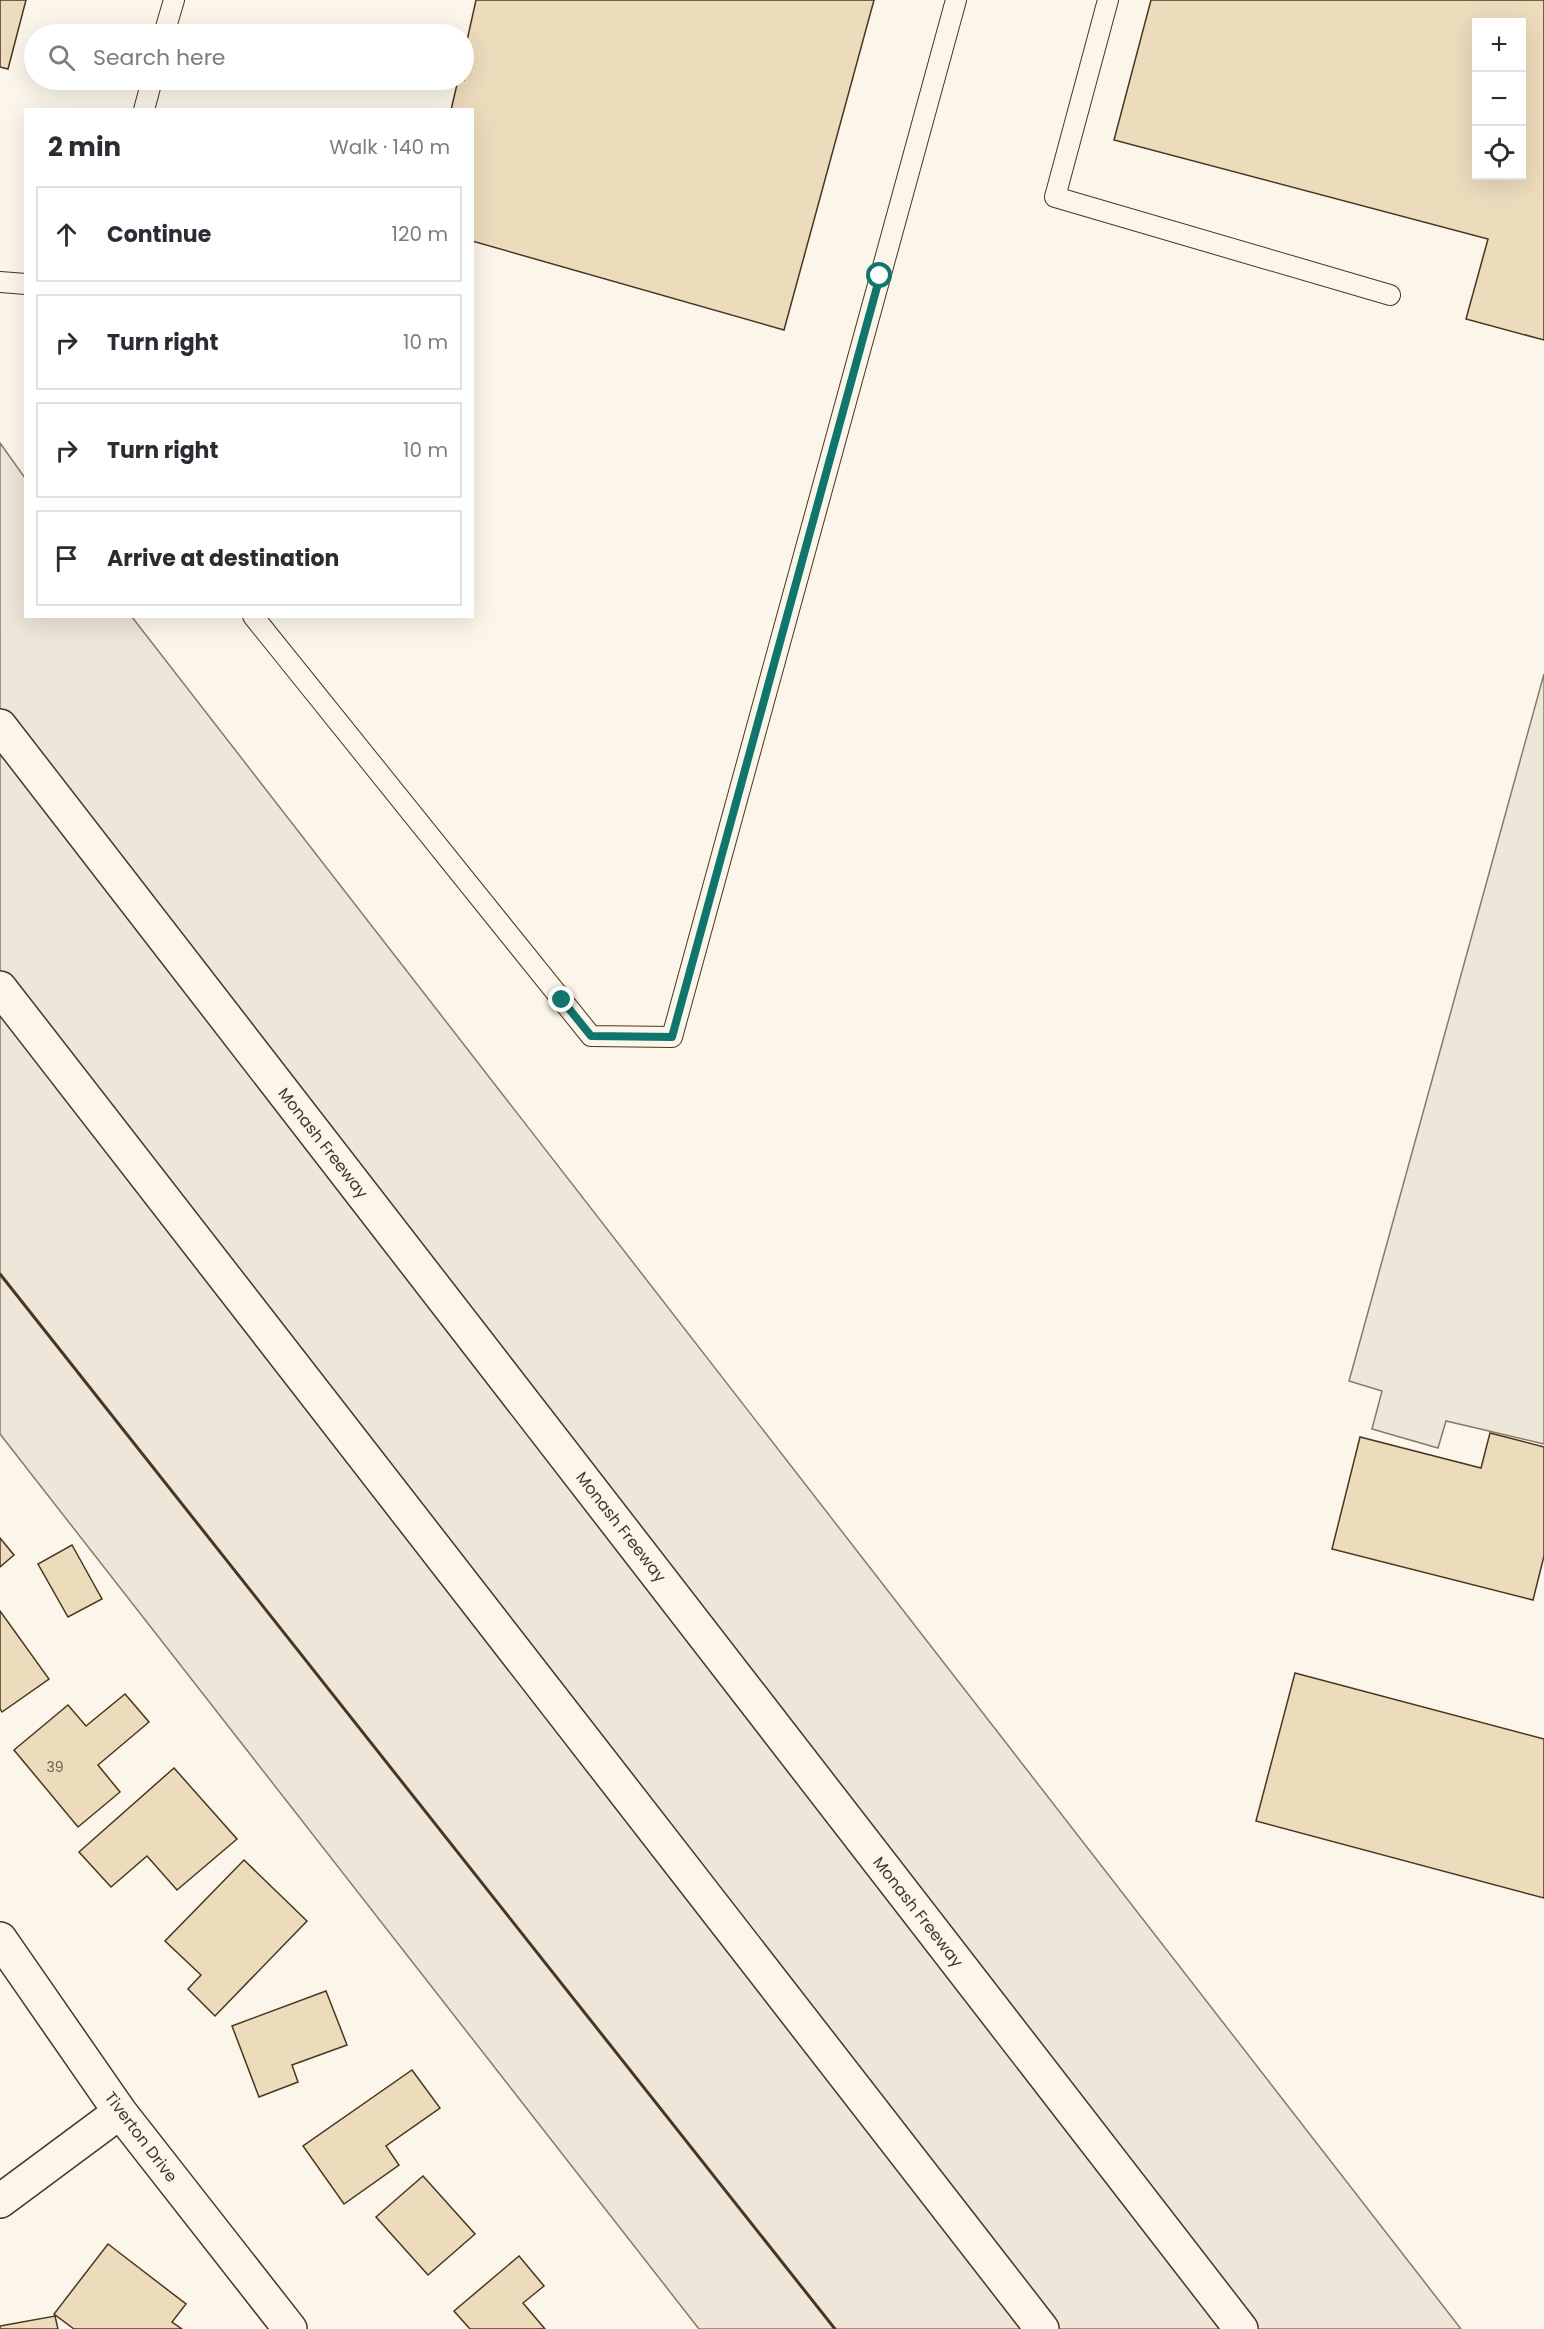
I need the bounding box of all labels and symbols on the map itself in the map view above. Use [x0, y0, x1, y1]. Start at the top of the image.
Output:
route start [866, 262, 892, 288]
route end [548, 986, 574, 1012]
street label: Monash Freeway [272, 1083, 374, 1203]
street label: Monash Freeway [570, 1467, 672, 1587]
house number: 39 [46, 1757, 64, 1777]
street label: Monash Freeway [867, 1852, 969, 1972]
street label: Tiverton Drive [99, 2087, 183, 2187]

